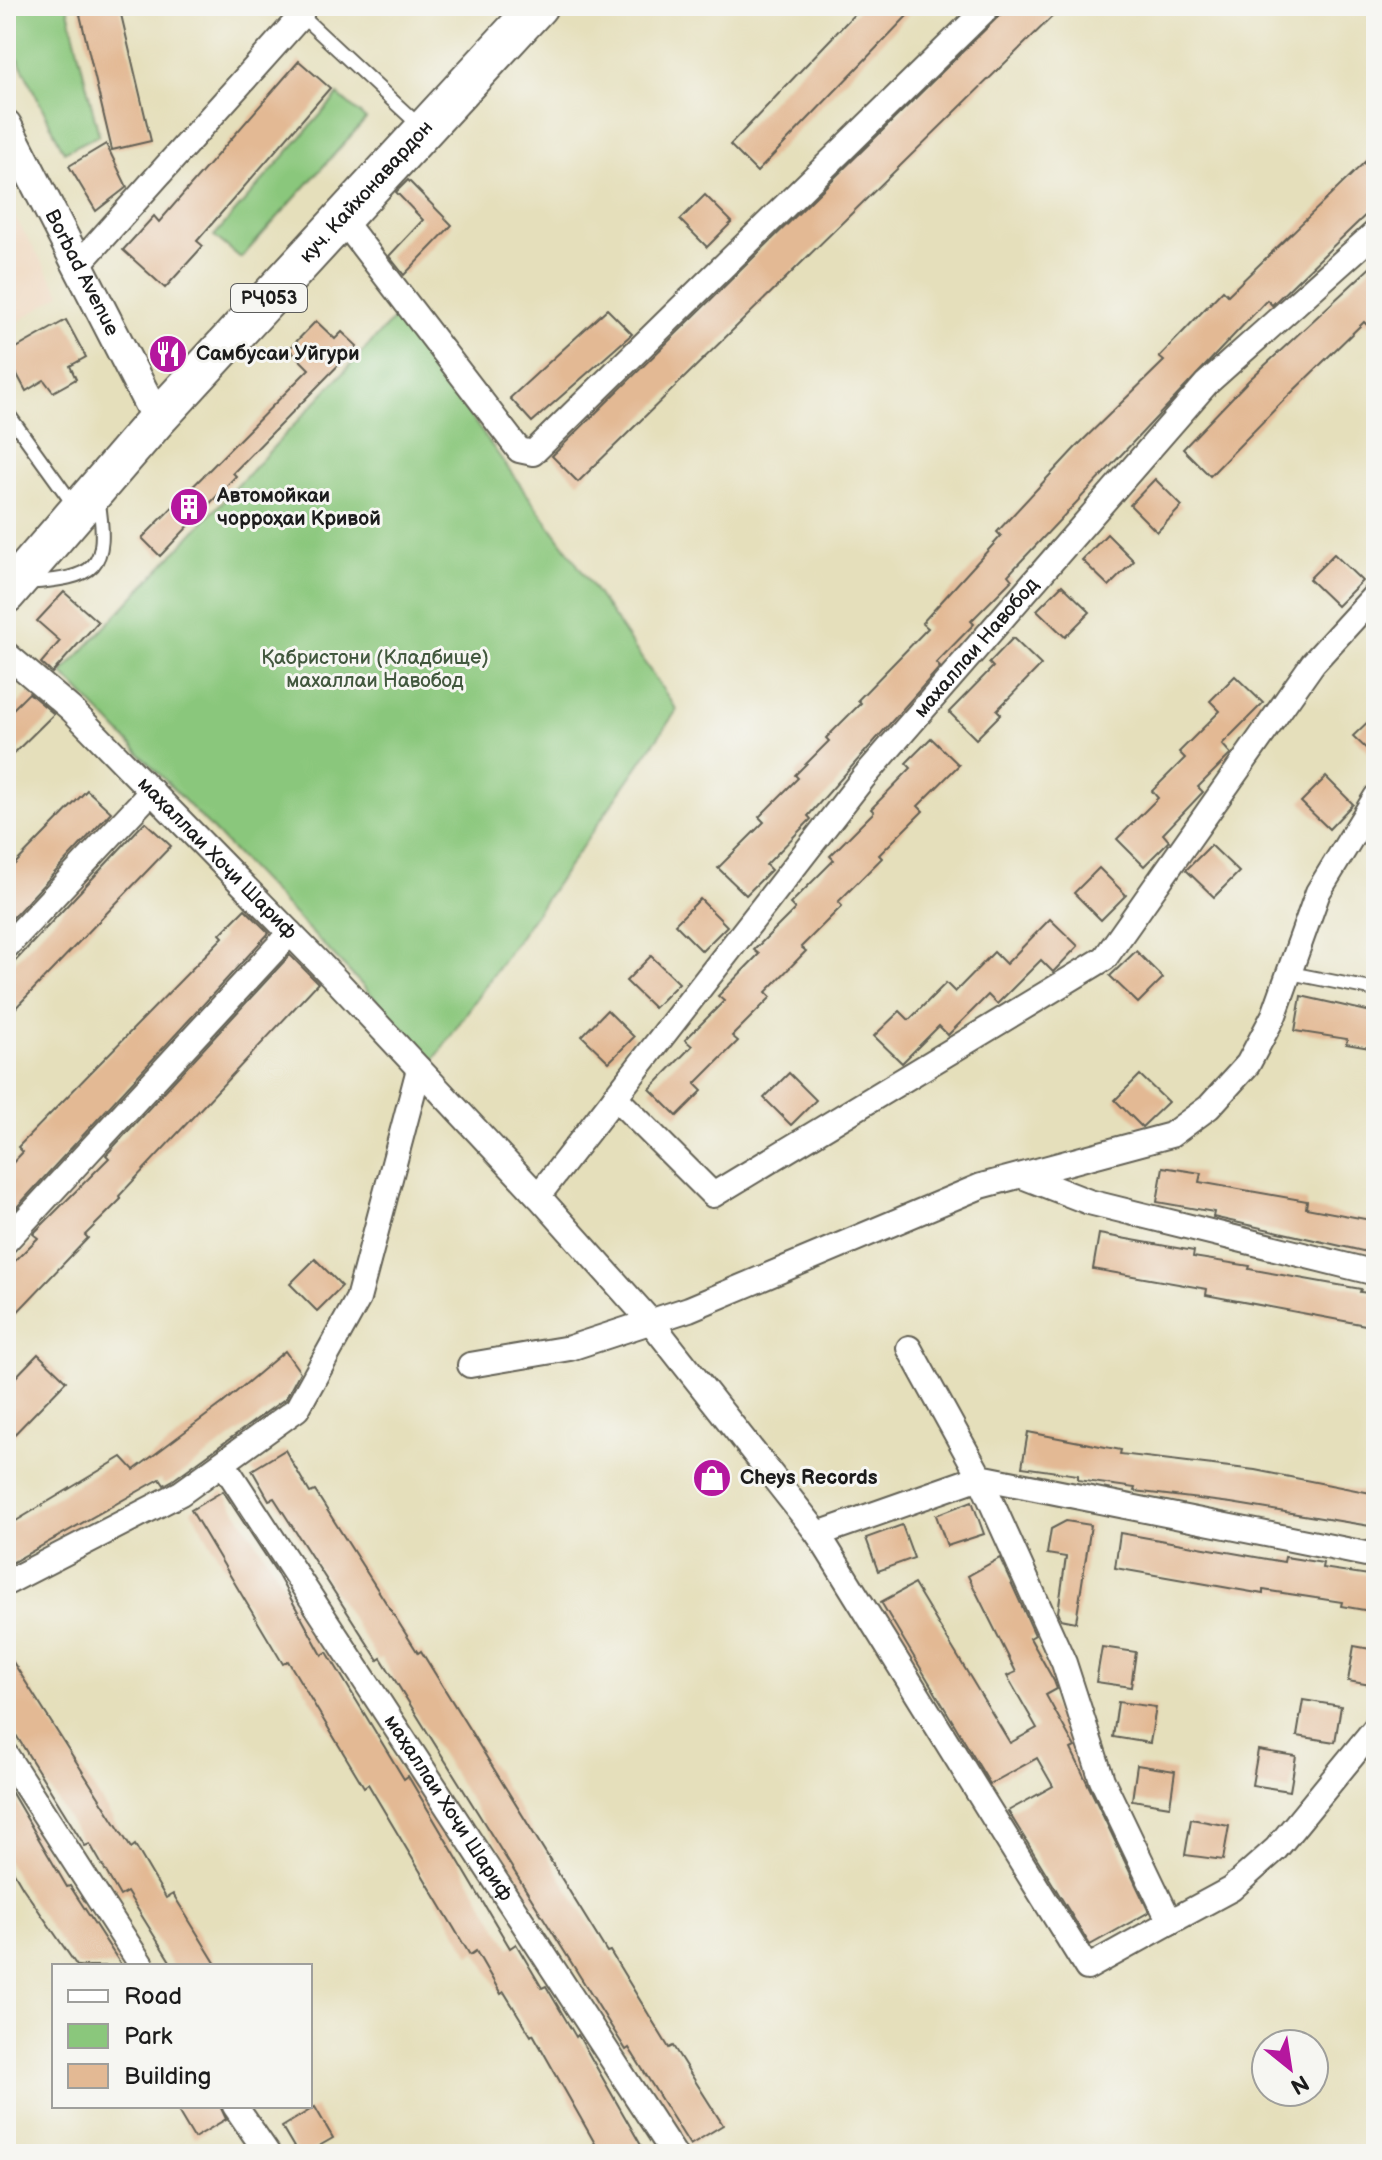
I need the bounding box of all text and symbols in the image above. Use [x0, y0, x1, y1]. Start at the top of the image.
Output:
street label: куч. Кайхонавардон [295, 116, 438, 268]
street label: Borbad Avenue [39, 205, 124, 340]
road number: РҶ053 [231, 284, 307, 312]
restaurant icon: Самбусаи Уйгури [147, 333, 189, 375]
place label: Самбусаи Уйгури [196, 342, 359, 366]
place label: Автомойкаи чорроҳаи Кривой [216, 484, 381, 531]
building icon: Автомойкаи чорроҳаи Кривой [168, 486, 210, 528]
street label: махаллаи Навобод [909, 573, 1044, 723]
park label: Қабристони (Кладбище) махаллаи Навобод [261, 646, 489, 693]
street label: маҳаллаи Хоҷи Шариф [132, 772, 302, 945]
shop icon: Cheys Records [691, 1457, 733, 1499]
place label: Cheys Records [740, 1466, 878, 1490]
street label: маҳаллаи Хоҷи Шариф [379, 1710, 518, 1906]
legend [52, 1964, 312, 2108]
text: Road [124, 1982, 182, 2011]
text: Park [124, 2022, 172, 2051]
north arrow [1250, 2028, 1330, 2108]
text: Building [124, 2062, 211, 2091]
text: N [1285, 2068, 1313, 2100]

